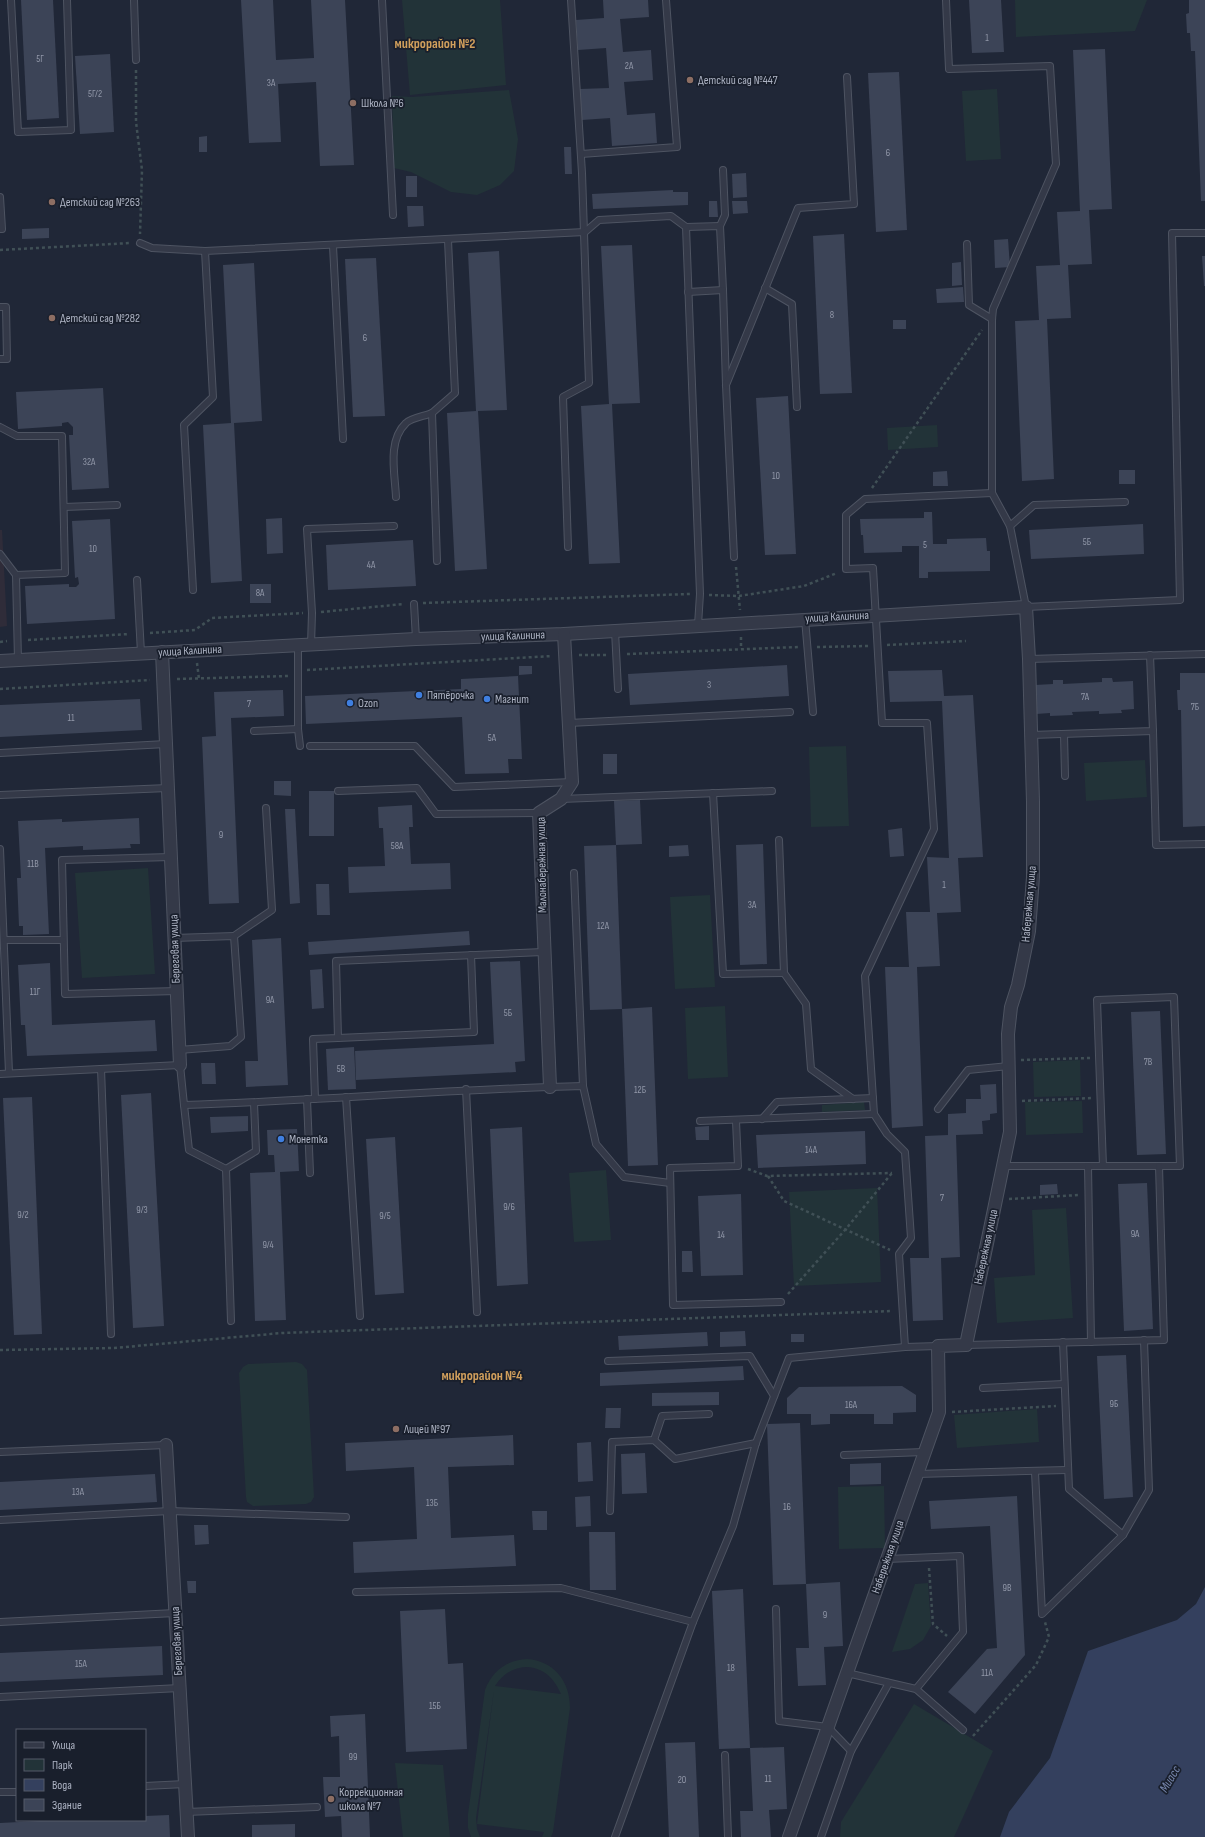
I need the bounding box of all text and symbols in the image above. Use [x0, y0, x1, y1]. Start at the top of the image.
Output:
house number: 1 [985, 32, 989, 44]
district label: микрорайон №2 [395, 35, 475, 52]
house number: 5Г [36, 53, 44, 65]
house number: 2А [625, 60, 634, 72]
place label: Детский сад №447 [698, 73, 778, 88]
marker: Детский сад №447 [685, 75, 695, 85]
house number: 3А [267, 77, 276, 89]
house number: 5Г/2 [88, 88, 102, 100]
place label: Школа №6 [361, 96, 404, 111]
marker: Школа №6 [348, 98, 358, 108]
house number: 6 [886, 147, 890, 159]
place label: Детский сад №263 [60, 195, 140, 210]
marker: Детский сад №263 [47, 197, 57, 207]
house number: 8 [830, 309, 834, 321]
place label: Детский сад №282 [60, 311, 140, 326]
marker: Детский сад №282 [47, 313, 57, 323]
house number: 6 [363, 332, 367, 344]
house number: 32А [83, 456, 96, 468]
house number: 10 [772, 470, 780, 482]
house number: 5Б [1083, 536, 1092, 548]
house number: 5 [923, 539, 927, 551]
house number: 10 [89, 543, 97, 555]
house number: 4А [367, 559, 376, 571]
house number: 8А [256, 587, 265, 599]
street label: улица Калинина [805, 608, 870, 626]
street label: улица Калинина [481, 627, 546, 645]
street label: улица Калинина [158, 642, 223, 660]
house number: 3 [707, 679, 711, 691]
place label: Пятёрочка [427, 688, 475, 703]
marker: Пятёрочка [414, 690, 424, 700]
house number: 7А [1081, 691, 1090, 703]
place label: Магнит [495, 692, 529, 707]
marker: Магнит [482, 694, 492, 704]
place label: Ozon [358, 696, 378, 711]
house number: 7 [247, 698, 251, 710]
marker: Ozon [345, 698, 355, 708]
house number: 7Б [1191, 701, 1200, 713]
house number: 11 [68, 712, 75, 724]
house number: 5А [488, 732, 497, 744]
street label: Малонабережная улица [534, 816, 550, 913]
house number: 9 [219, 829, 223, 841]
house number: 58А [391, 840, 404, 852]
house number: 11В [27, 858, 39, 870]
street label: Набережная улица [1018, 865, 1040, 943]
house number: 1 [942, 879, 946, 891]
house number: 3А [748, 899, 757, 911]
street label: Береговая улица [166, 914, 184, 984]
house number: 12А [597, 920, 610, 932]
house number: 11Г [30, 986, 41, 998]
house number: 9А [266, 994, 275, 1006]
house number: 5Б [504, 1007, 513, 1019]
house number: 7В [1144, 1056, 1153, 1068]
house number: 5В [337, 1063, 346, 1075]
house number: 12Б [634, 1084, 647, 1096]
place label: Монетка [289, 1132, 328, 1147]
marker: Монетка [276, 1134, 286, 1144]
house number: 14А [805, 1144, 818, 1156]
house number: 7 [940, 1192, 944, 1204]
house number: 9/6 [503, 1201, 515, 1213]
house number: 9/3 [136, 1204, 148, 1216]
street label: Набережная улица [971, 1208, 1001, 1286]
house number: 9/2 [17, 1209, 29, 1221]
house number: 9/5 [379, 1210, 391, 1222]
house number: 9А [1131, 1228, 1140, 1240]
house number: 14 [717, 1229, 725, 1241]
house number: 9/4 [262, 1239, 274, 1251]
district label: микрорайон №4 [441, 1367, 523, 1384]
house number: 9Б [1110, 1398, 1119, 1410]
house number: 16А [845, 1399, 858, 1411]
place label: Лицей №97 [403, 1422, 450, 1437]
marker: Лицей №97 [391, 1424, 401, 1434]
house number: 13А [72, 1486, 85, 1498]
house number: 13Б [426, 1497, 439, 1509]
house number: 16 [783, 1501, 791, 1513]
street label: Набережная улица [868, 1518, 908, 1596]
house number: 9В [1003, 1582, 1012, 1594]
street label: Береговая улица [168, 1606, 186, 1676]
house number: 9 [823, 1609, 827, 1621]
house number: 15А [75, 1658, 88, 1670]
house number: 18 [727, 1662, 735, 1674]
house number: 11А [981, 1667, 993, 1679]
house number: 15Б [429, 1700, 442, 1712]
legend [16, 1729, 146, 1821]
text: Улица [52, 1738, 76, 1753]
house number: 99 [349, 1751, 357, 1763]
text: Парк [52, 1758, 73, 1773]
water label: Миасс [1156, 1762, 1185, 1795]
house number: 11 [765, 1773, 772, 1785]
house number: 20 [678, 1774, 686, 1786]
text: Вода [52, 1778, 72, 1793]
place label: Коррекционная школа №7 [339, 1785, 403, 1814]
marker: Коррекционная школа №7 [326, 1794, 336, 1804]
text: Здание [52, 1798, 82, 1813]

